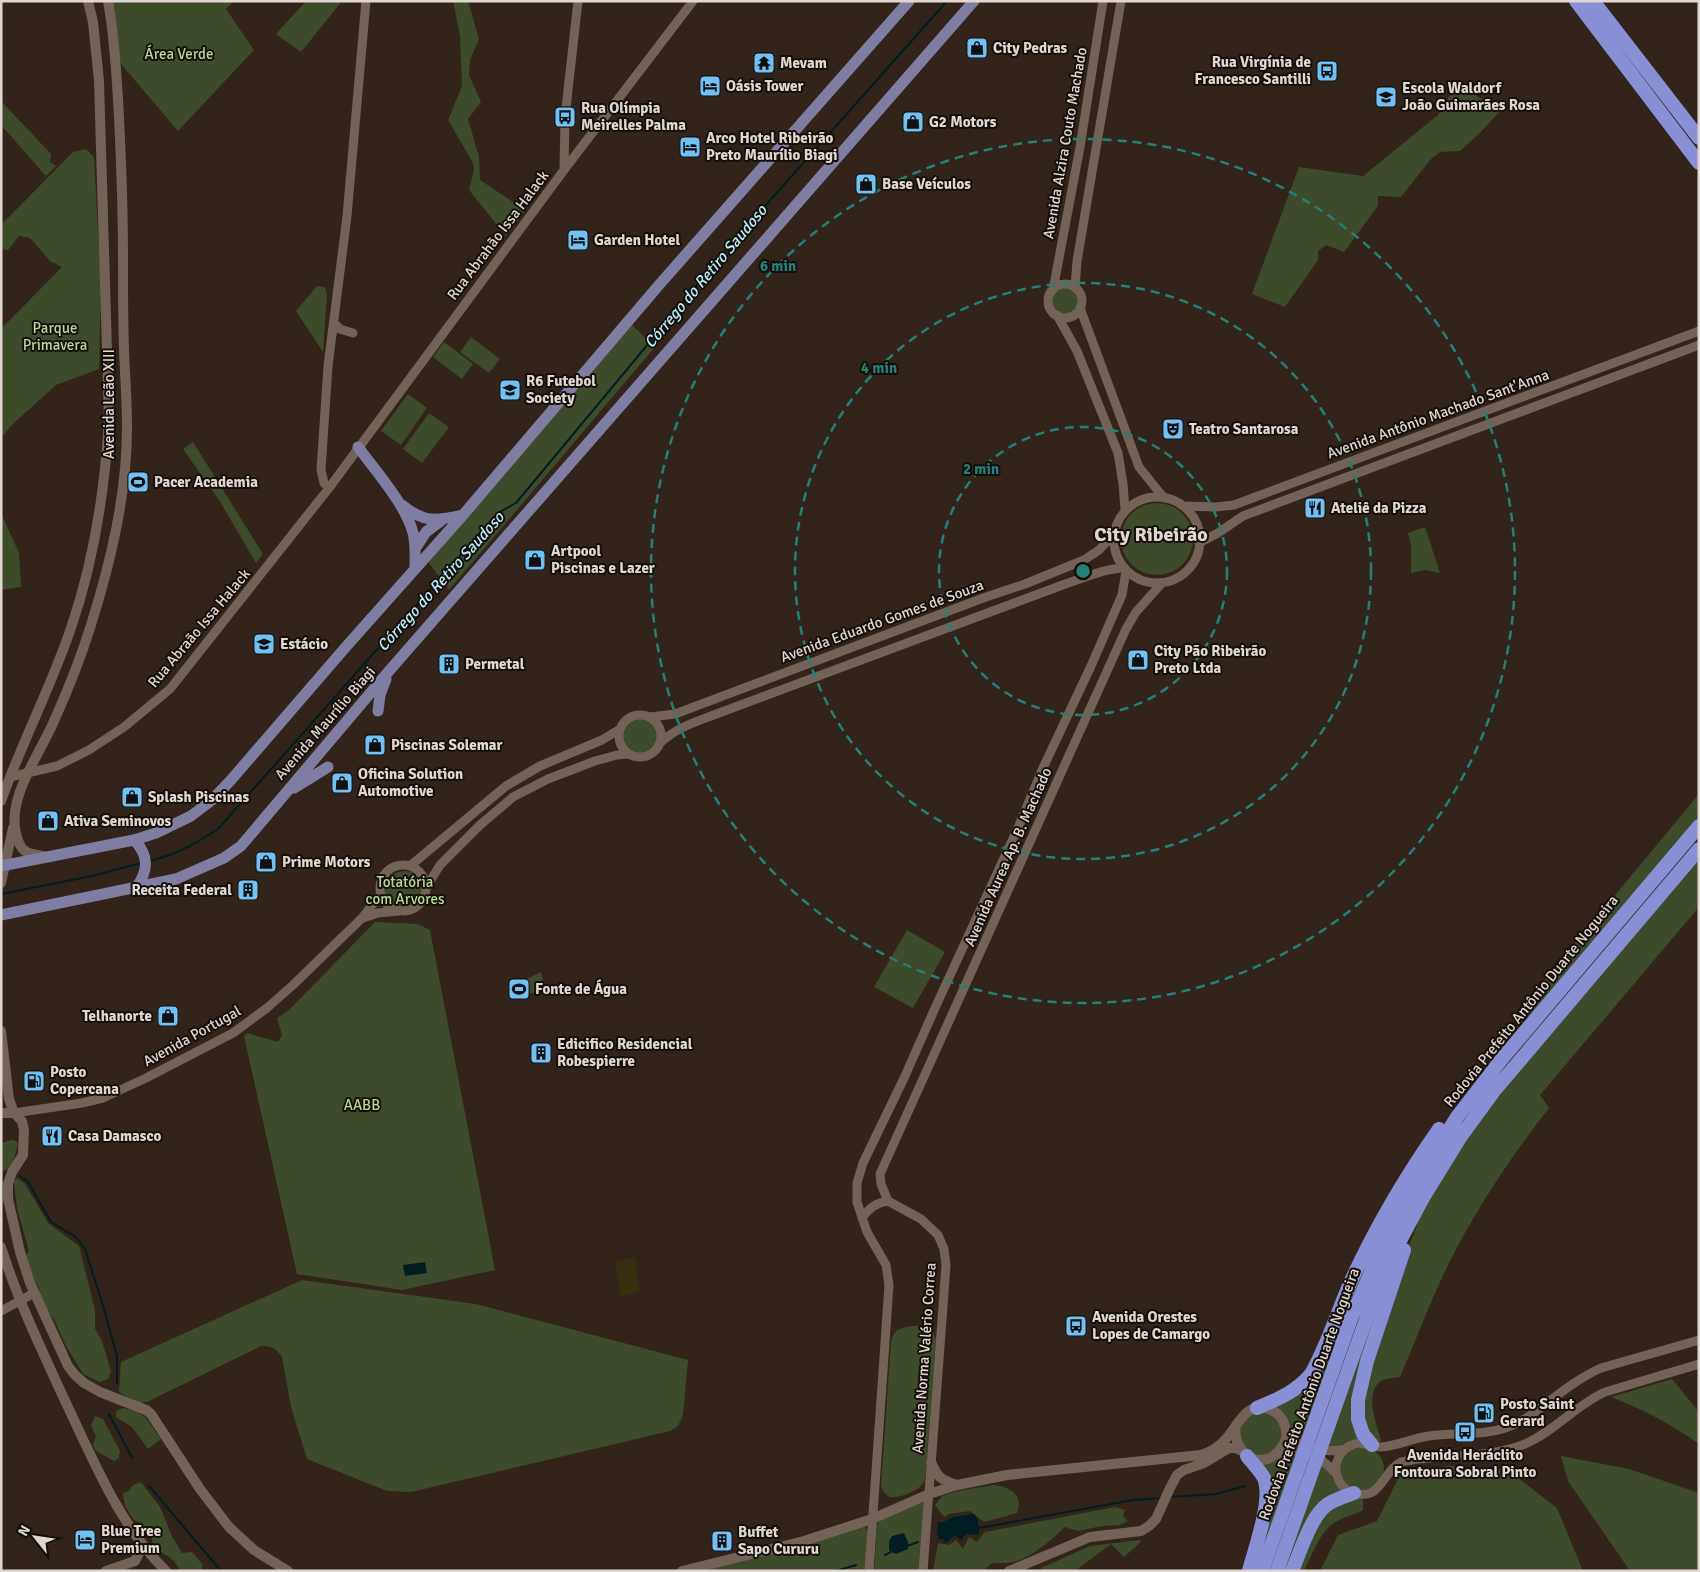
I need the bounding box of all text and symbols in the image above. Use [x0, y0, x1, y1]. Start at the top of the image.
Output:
shop icon: City Pedras [965, 36, 989, 60]
place label: City Pedras [993, 39, 1068, 57]
park label: Área Verde [144, 44, 214, 63]
street label: Avenida Alzira Couto Machado [1039, 46, 1091, 240]
temple icon: Mevam [752, 51, 776, 75]
place label: Rua Virgínia de Francesco Santilli [1195, 53, 1311, 88]
place label: Mevam [780, 54, 827, 72]
bus stop icon: Rua Virgínia de Francesco Santilli [1315, 59, 1339, 83]
hotel icon: Oásis Tower [698, 74, 722, 98]
place label: Oásis Tower [726, 77, 803, 95]
place label: Escola Waldorf João Guimarães Rosa [1402, 79, 1540, 114]
school or university icon: Escola Waldorf João Guimarães Rosa [1374, 85, 1398, 109]
place label: Rua Olímpia Meirelles Palma [581, 99, 686, 134]
bus stop icon: Rua Olímpia Meirelles Palma [553, 105, 577, 129]
shop icon: G2 Motors [901, 110, 925, 134]
place label: G2 Motors [929, 113, 997, 131]
place label: Arco Hotel Ribeirão Preto Maurílio Biagi [706, 129, 838, 164]
hotel icon: Arco Hotel Ribeirão Preto Maurílio Biagi [678, 135, 702, 159]
street label: Rua Abrahão Issa Halack [443, 166, 553, 303]
shop icon: Base Veículos [854, 172, 878, 196]
place label: Base Veículos [882, 175, 971, 193]
water label: Córrego do Retiro Saudoso [640, 200, 772, 352]
hotel icon: Garden Hotel [566, 228, 590, 252]
place label: Garden Hotel [594, 231, 680, 249]
text: 6 min [760, 257, 796, 275]
park label: Parque Primavera [23, 319, 87, 354]
street label: Avenida Leão XIII [100, 349, 118, 459]
text: 4 min [861, 359, 897, 377]
street label: Avenida Antônio Machado Sant'Anna [1325, 365, 1551, 463]
place label: R6 Futebol Society [526, 372, 596, 407]
school or university icon: R6 Futebol Society [498, 378, 522, 402]
theatre icon: Teatro Santarosa [1161, 417, 1185, 441]
place label: Teatro Santarosa [1189, 420, 1299, 438]
text: 2 min [963, 460, 999, 478]
sports icon: Pacer Academia [126, 470, 150, 494]
place label: Pacer Academia [154, 473, 258, 491]
restaurant icon: Ateliê da Pizza [1303, 496, 1327, 520]
place label: Ateliê da Pizza [1331, 499, 1427, 517]
water label: Córrego do Retiro Saudoso [373, 507, 509, 656]
district label: City Ribeirão [1094, 522, 1208, 547]
place label: Artpool Piscinas e Lazer [551, 542, 655, 577]
shop icon: Artpool Piscinas e Lazer [523, 548, 547, 572]
centre of rings [1074, 562, 1092, 580]
street label: Rua Abraão Issa Halack [144, 565, 254, 691]
street label: Avenida Eduardo Gomes de Souza [778, 576, 986, 666]
school or university icon: Estácio [252, 632, 276, 656]
place label: Estácio [280, 635, 328, 653]
place label: City Pão Ribeirão Preto Ltda [1154, 642, 1266, 677]
shop icon: City Pão Ribeirão Preto Ltda [1126, 648, 1150, 672]
building icon: Permetal [437, 652, 461, 676]
place label: Permetal [465, 655, 525, 673]
street label: Avenida Maurílio Biagi [271, 663, 379, 783]
shop icon: Piscinas Solemar [363, 733, 387, 757]
place label: Piscinas Solemar [391, 736, 503, 754]
place label: Oficina Solution Automotive [358, 765, 463, 800]
street label: Avenida Aurea Ap. B. Machado [960, 765, 1056, 949]
shop icon: Oficina Solution Automotive [330, 771, 354, 795]
shop icon: Splash Piscinas [120, 785, 144, 809]
place label: Splash Piscinas [148, 788, 250, 806]
shop icon: Ativa Seminovos [36, 809, 60, 833]
place label: Ativa Seminovos [64, 812, 172, 830]
shop icon: Prime Motors [254, 850, 278, 874]
place label: Prime Motors [282, 853, 371, 871]
park label: Totatória com Arvores [366, 873, 445, 908]
building icon: Receita Federal [236, 878, 260, 902]
place label: Receita Federal [131, 881, 232, 899]
street label: Rodovia Prefeito Antônio Duarte Nogueira [1440, 892, 1622, 1110]
sports icon: Fonte de Água [507, 977, 531, 1001]
place label: Fonte de Água [535, 979, 627, 998]
street label: Avenida Portugal [140, 1002, 244, 1070]
shop icon: Telhanorte [156, 1004, 180, 1028]
place label: Telhanorte [82, 1007, 152, 1025]
place label: Edicifico Residencial Robespierre [557, 1035, 693, 1070]
building icon: Edicifico Residencial Robespierre [529, 1041, 553, 1065]
place label: Posto Copercana [50, 1063, 119, 1098]
fuel station icon: Posto Copercana [22, 1069, 46, 1093]
park label: AABB [344, 1096, 380, 1114]
restaurant icon: Casa Damasco [40, 1124, 64, 1148]
place label: Casa Damasco [68, 1127, 161, 1145]
street label: Avenida Norma Valério Correa [908, 1262, 940, 1454]
street label: Rodovia Prefeito Antônio Duarte Nogueira [1255, 1265, 1363, 1523]
place label: Avenida Orestes Lopes de Camargo [1092, 1308, 1210, 1343]
bus stop icon: Avenida Orestes Lopes de Camargo [1064, 1314, 1088, 1338]
place label: Posto Saint Gerard [1500, 1395, 1574, 1430]
fuel station icon: Posto Saint Gerard [1472, 1401, 1496, 1425]
bus stop icon: Avenida Heráclito Fontoura Sobral Pinto [1453, 1420, 1477, 1444]
place label: Avenida Heráclito Fontoura Sobral Pinto [1394, 1446, 1536, 1481]
north arrow [10, 1512, 60, 1562]
text: N [14, 1522, 34, 1539]
place label: Blue Tree Premium [101, 1522, 161, 1557]
place label: Buffet Sapo Cururu [738, 1523, 819, 1558]
hotel icon: Blue Tree Premium [73, 1528, 97, 1552]
building icon: Buffet Sapo Cururu [710, 1529, 734, 1553]

